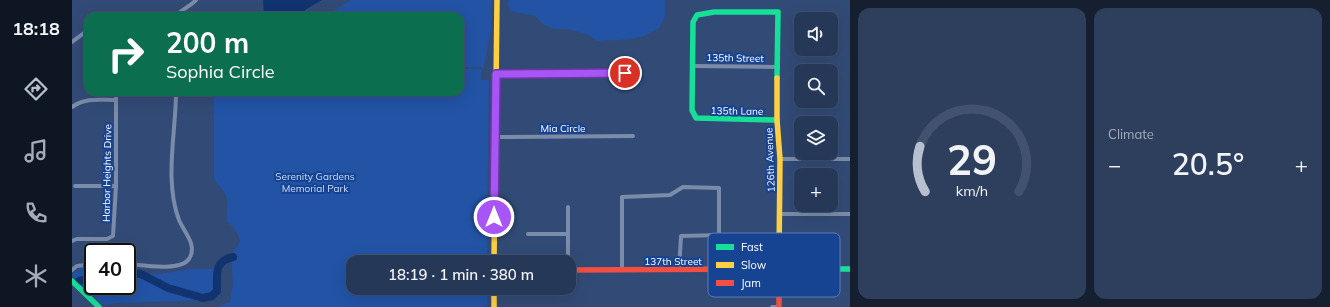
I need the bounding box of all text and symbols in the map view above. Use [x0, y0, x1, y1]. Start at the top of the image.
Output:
map controls [794, 12, 838, 212]
button: sound [794, 12, 838, 56]
text: 18:18 [12, 17, 60, 40]
text: 200 m [166, 25, 249, 60]
icon: right [100, 28, 152, 80]
street label: 135th Street [706, 51, 764, 65]
pin [608, 56, 642, 90]
text: Sophia Circle [166, 60, 275, 83]
icon: arrive [614, 62, 636, 84]
button: search [794, 64, 838, 108]
icon: directions [22, 75, 50, 103]
street label: 135th Lane [711, 104, 763, 118]
button: layers [794, 116, 838, 160]
street label: Mia Circle [540, 122, 586, 135]
street label: Harbor Heights Drive [100, 124, 114, 222]
text: Climate [1108, 126, 1154, 142]
street label: 126th Avenue [762, 127, 778, 193]
text: 29 [947, 132, 997, 184]
icon: music [22, 137, 50, 165]
text: 20.5° [1172, 145, 1244, 183]
text: − [1108, 151, 1121, 179]
text: + [1295, 151, 1308, 179]
button: + [794, 168, 838, 212]
park label: Serenity Gardens Memorial Park [275, 170, 355, 195]
text: km/h [956, 181, 988, 199]
position arrow [473, 196, 515, 238]
icon: phone [22, 199, 50, 227]
legend [708, 233, 840, 297]
text: Fast [741, 240, 763, 254]
speed limit sign: 40 [84, 243, 136, 295]
street label: 137th Street [644, 255, 702, 268]
text: Slow [741, 258, 767, 272]
icon: climate [22, 262, 50, 290]
text: 18:19 · 1 min · 380 m [388, 265, 534, 284]
text: Jam [741, 276, 761, 290]

